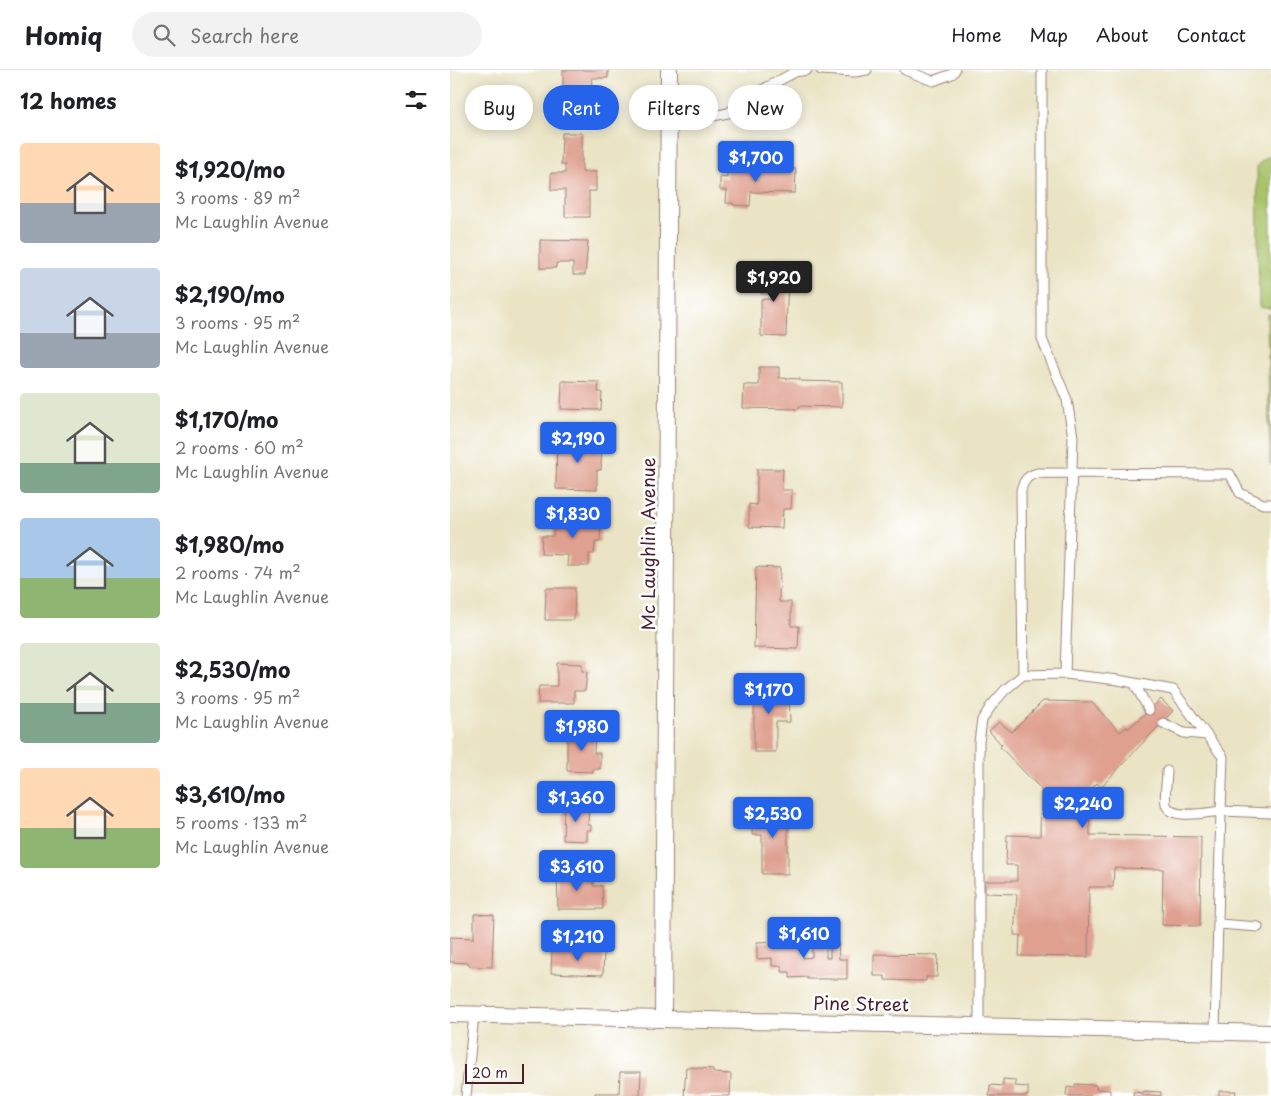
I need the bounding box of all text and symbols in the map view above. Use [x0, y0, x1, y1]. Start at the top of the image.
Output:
search box [132, 12, 482, 57]
text: Homiq [25, 17, 102, 53]
icon: search [150, 21, 178, 49]
text: Search here [190, 21, 299, 49]
text: Home [951, 21, 1001, 48]
text: Map [1029, 21, 1068, 48]
text: About [1096, 21, 1148, 48]
text: Contact [1176, 21, 1246, 48]
text: 12 homes [20, 84, 117, 116]
chip: Buy [465, 85, 533, 130]
chip: Rent [543, 85, 619, 130]
chip: Filters [629, 85, 718, 130]
chip: New [728, 85, 802, 130]
icon: filters [402, 86, 430, 114]
pin: $1,700 [715, 140, 797, 183]
text: $1,700 [729, 145, 783, 169]
text: $1,920/mo [175, 153, 285, 185]
icon: home [60, 163, 120, 223]
text: 3 rooms · 89 m² [175, 185, 300, 209]
text: Mc Laughlin Avenue [175, 209, 329, 233]
pin: $1,920 [733, 260, 815, 303]
text: $1,920 [747, 265, 801, 289]
text: $2,190/mo [175, 278, 285, 310]
icon: home [60, 288, 120, 348]
text: 3 rooms · 95 m² [175, 310, 300, 334]
text: Mc Laughlin Avenue [175, 334, 329, 358]
text: $1,170/mo [175, 403, 278, 435]
icon: home [60, 413, 120, 473]
pin: $2,190 [537, 422, 619, 464]
text: $2,190 [551, 426, 605, 450]
text: 2 rooms · 60 m² [175, 435, 304, 459]
street label: Mc Laughlin Avenue [634, 457, 661, 631]
text: Mc Laughlin Avenue [175, 459, 329, 483]
pin: $1,830 [532, 496, 614, 539]
text: $1,830 [546, 501, 600, 525]
text: $1,980/mo [175, 528, 284, 560]
icon: home [60, 538, 120, 598]
text: 2 rooms · 74 m² [175, 560, 301, 584]
text: Mc Laughlin Avenue [175, 584, 329, 608]
text: $2,530/mo [175, 653, 290, 685]
icon: home [60, 663, 120, 723]
pin: $1,170 [728, 672, 810, 715]
text: $1,170 [745, 677, 793, 701]
text: 3 rooms · 95 m² [175, 685, 300, 709]
text: Mc Laughlin Avenue [175, 709, 329, 733]
pin: $1,980 [541, 710, 623, 752]
text: $1,980 [555, 714, 609, 738]
text: $3,610/mo [175, 778, 285, 810]
pin: $1,360 [535, 780, 617, 823]
text: $1,360 [548, 785, 604, 809]
pin: $2,240 [1042, 786, 1124, 829]
icon: home [60, 788, 120, 848]
text: $2,240 [1054, 791, 1112, 815]
pin: $2,530 [732, 796, 814, 839]
text: $2,530 [744, 801, 802, 825]
text: 5 rooms · 133 m² [175, 810, 308, 834]
text: Mc Laughlin Avenue [175, 834, 329, 858]
pin: $3,610 [536, 850, 618, 892]
text: $3,610 [550, 854, 604, 878]
pin: $1,610 [763, 916, 845, 959]
pin: $1,210 [537, 920, 619, 962]
text: $1,610 [779, 921, 830, 945]
text: $1,210 [552, 924, 604, 948]
street label: Pine Street [813, 989, 909, 1017]
scale bar [465, 1061, 524, 1084]
text: 20 m [472, 1062, 508, 1083]

